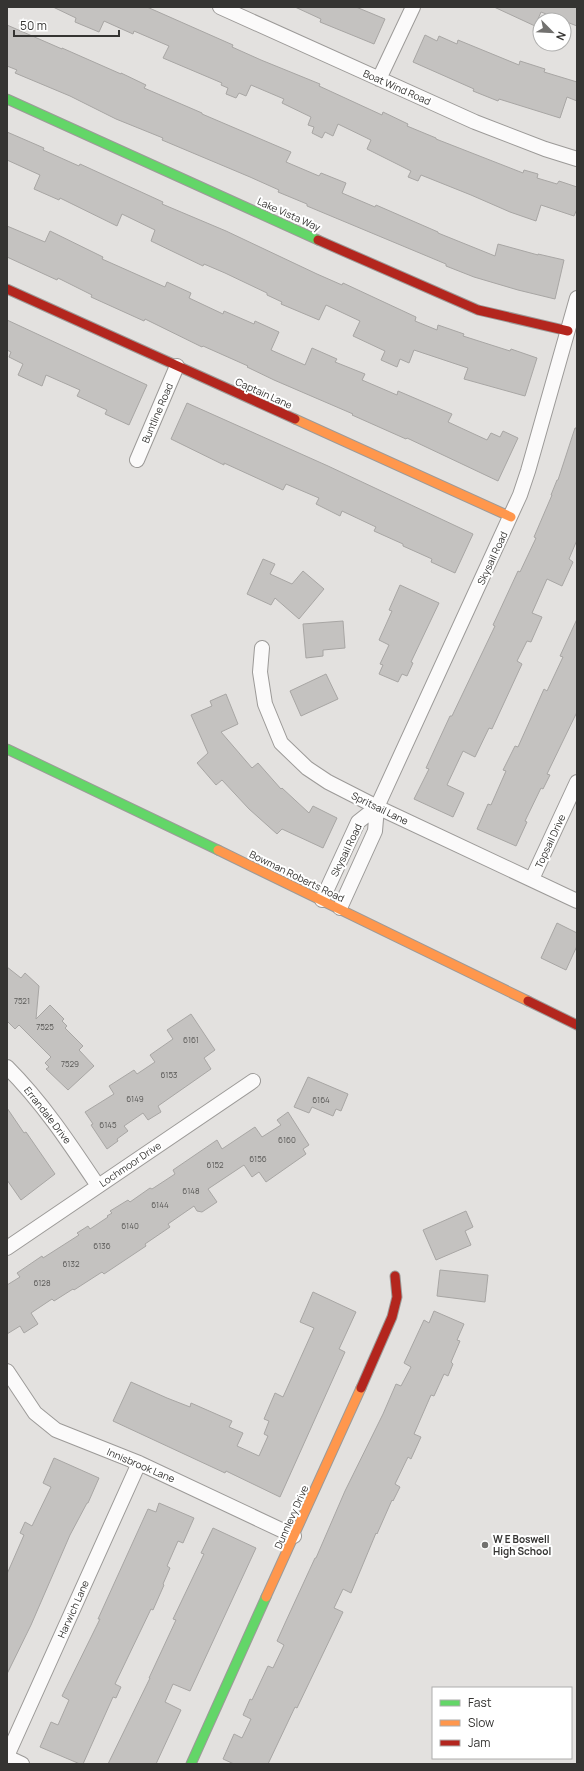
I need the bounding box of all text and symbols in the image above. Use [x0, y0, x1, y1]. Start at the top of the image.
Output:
scale bar [14, 12, 119, 38]
north arrow [532, 12, 572, 52]
text: 50 m [20, 17, 47, 34]
text: N [553, 30, 570, 43]
street label: Boat Wind Road [361, 66, 433, 108]
street label: Lake Vista Way [255, 194, 323, 234]
street label: Captain Lane [233, 374, 295, 412]
street label: Buntline Road [138, 381, 176, 445]
street label: Skysail Road [473, 529, 511, 587]
street label: Spritsail Lane [349, 788, 411, 828]
street label: Topsail Drive [531, 812, 569, 870]
street label: Skysail Road [327, 821, 365, 879]
street label: Bowman Roberts Road [247, 847, 347, 905]
house number: 7521 [14, 995, 30, 1006]
house number: 7525 [36, 1021, 54, 1032]
house number: 6161 [183, 1034, 199, 1045]
house number: 7529 [61, 1058, 79, 1069]
house number: 6153 [160, 1069, 178, 1080]
street label: Errandale Drive [21, 1083, 75, 1147]
house number: 6149 [126, 1093, 144, 1104]
house number: 6164 [312, 1094, 330, 1105]
house number: 6145 [99, 1119, 117, 1130]
house number: 6160 [278, 1134, 296, 1145]
street label: Lochmoor Drive [96, 1138, 164, 1190]
house number: 6156 [249, 1153, 267, 1164]
house number: 6152 [207, 1159, 224, 1170]
house number: 6148 [182, 1185, 200, 1196]
house number: 6144 [151, 1199, 169, 1210]
house number: 6140 [121, 1220, 139, 1231]
house number: 6136 [93, 1240, 111, 1251]
house number: 6132 [63, 1258, 80, 1269]
house number: 6128 [33, 1277, 51, 1288]
street label: Innisbrook Lane [105, 1444, 177, 1486]
street label: Dunnlevy Drive [271, 1483, 311, 1551]
place label: W E Boswell High School [493, 1532, 551, 1558]
marker: W E Boswell High School [480, 1540, 490, 1550]
street label: Harwich Lane [54, 1578, 92, 1640]
legend [432, 1687, 572, 1759]
text: Fast [468, 1694, 492, 1711]
text: Slow [468, 1714, 494, 1731]
text: Jam [468, 1734, 490, 1751]

